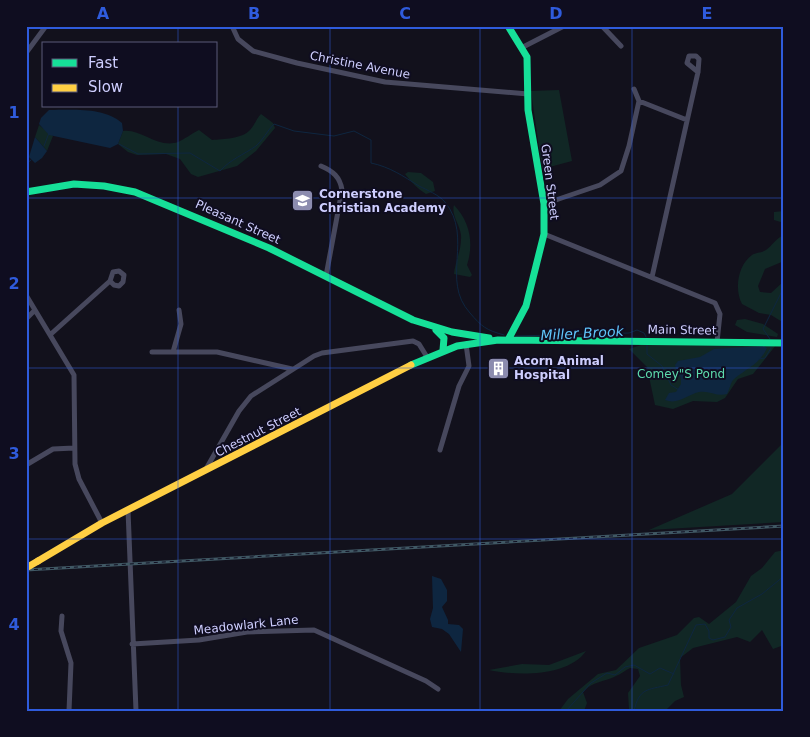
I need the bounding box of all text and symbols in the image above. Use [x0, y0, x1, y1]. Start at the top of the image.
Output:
text: A [97, 4, 110, 23]
text: B [248, 4, 260, 23]
text: C [399, 4, 411, 23]
text: D [549, 4, 563, 23]
text: E [702, 4, 712, 23]
legend [42, 42, 218, 108]
street label: Christine Avenue [309, 48, 411, 82]
text: Fast [88, 54, 118, 72]
text: Slow [88, 78, 123, 96]
text: 1 [8, 103, 20, 122]
street label: Green Street [538, 143, 562, 221]
place label: Cornerstone Christian Academy [319, 187, 446, 215]
school or university icon: Cornerstone Christian Academy [291, 189, 315, 213]
street label: Pleasant Street [193, 197, 283, 247]
text: 2 [8, 274, 20, 293]
street label: Main Street [647, 322, 717, 338]
water label: Miller Brook [540, 323, 625, 343]
place label: Acorn Animal Hospital [514, 354, 604, 382]
building icon: Acorn Animal Hospital [486, 356, 510, 380]
park label: Comey"S Pond [637, 367, 725, 381]
street label: Chestnut Street [213, 404, 304, 460]
text: 3 [8, 444, 20, 463]
street label: Meadowlark Lane [193, 613, 299, 637]
text: 4 [8, 615, 20, 634]

